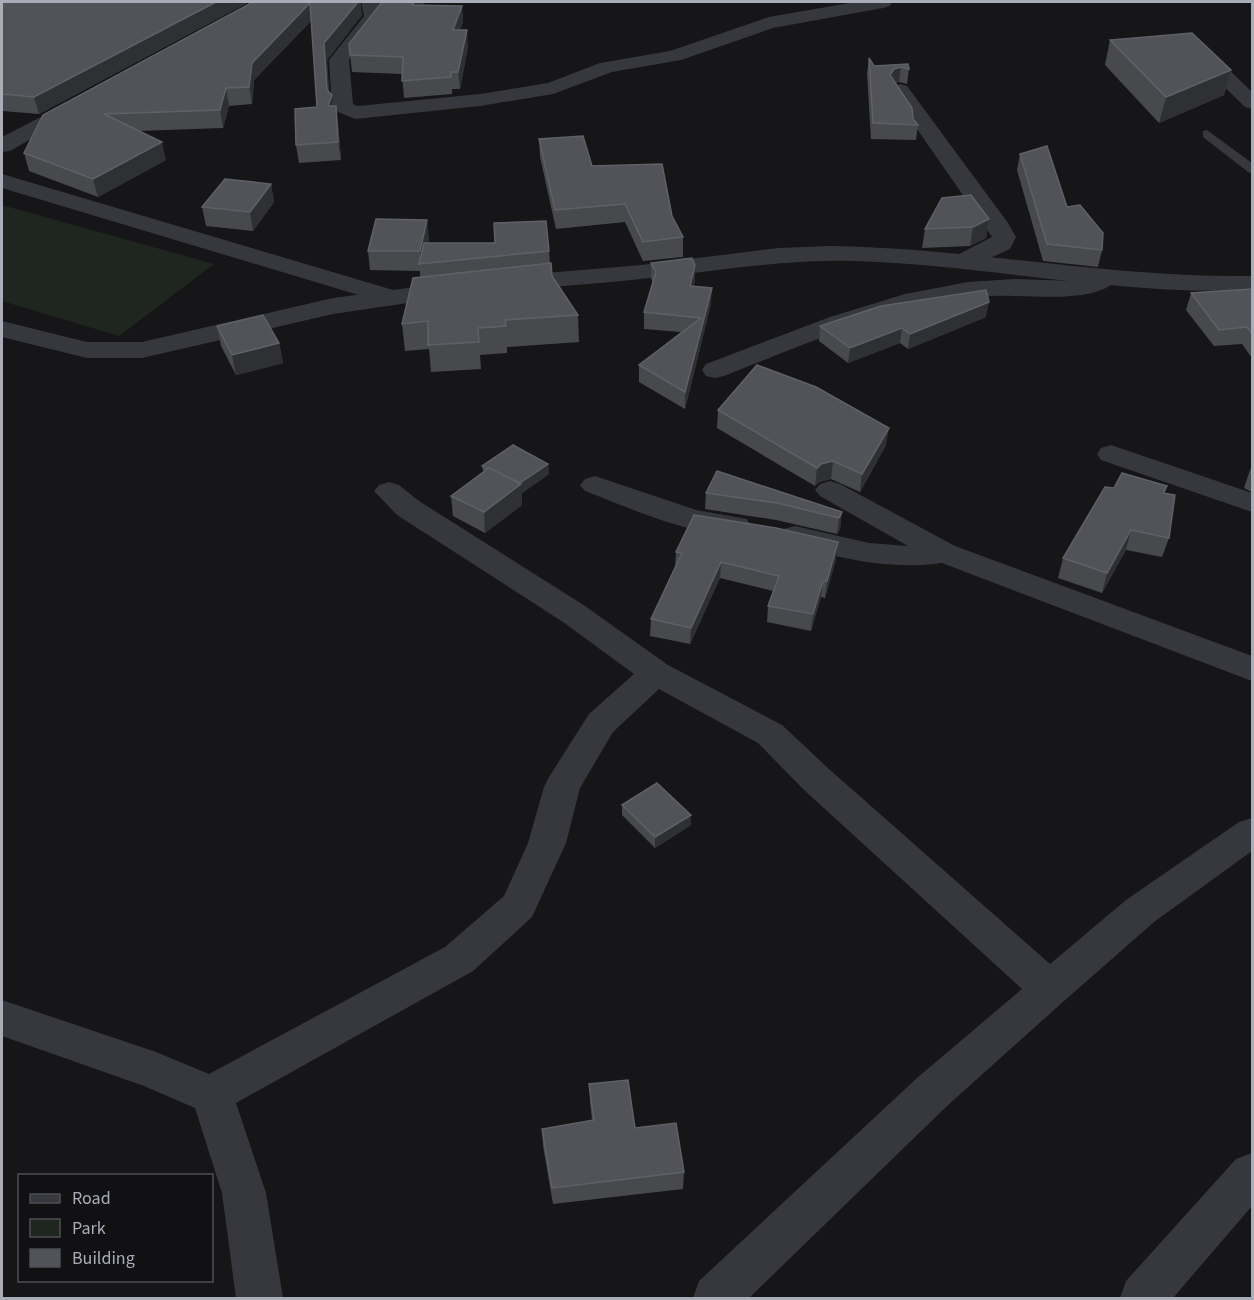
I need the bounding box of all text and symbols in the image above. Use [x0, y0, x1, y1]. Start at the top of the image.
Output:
legend [18, 1174, 213, 1282]
text: Road [72, 1186, 111, 1211]
text: Park [72, 1216, 106, 1241]
text: Building [72, 1246, 135, 1271]

